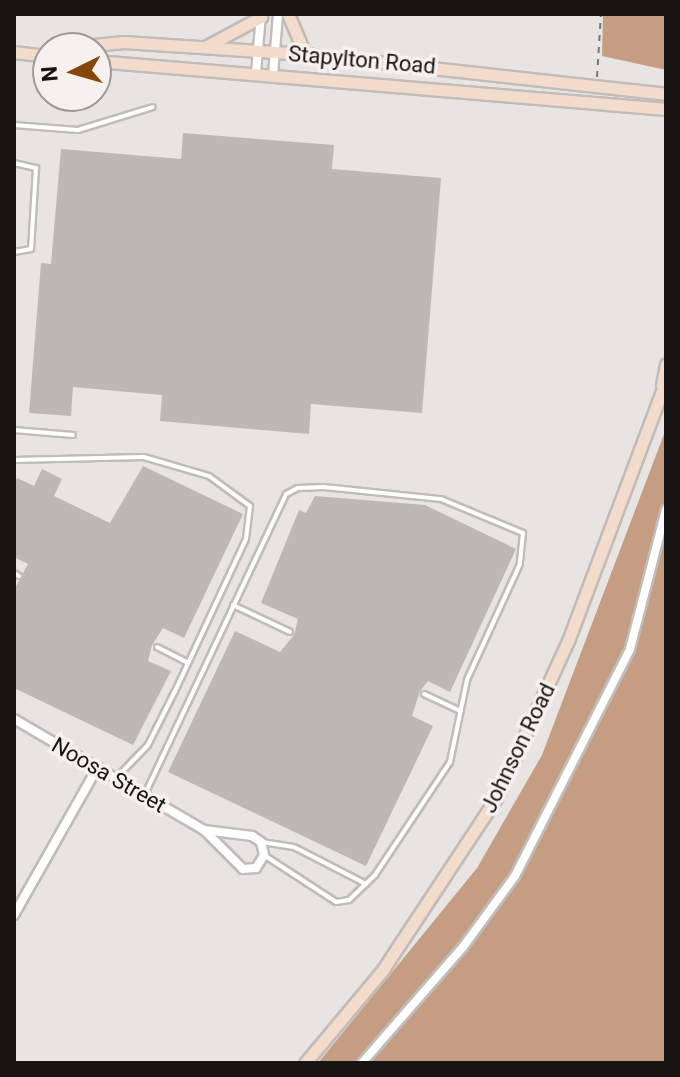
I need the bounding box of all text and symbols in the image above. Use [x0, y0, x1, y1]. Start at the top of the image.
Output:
north arrow [32, 32, 112, 112]
street label: Stapylton Road [287, 40, 437, 80]
text: N [36, 65, 63, 83]
street label: Johnson Road [475, 679, 561, 817]
street label: Noosa Street [47, 732, 171, 818]

